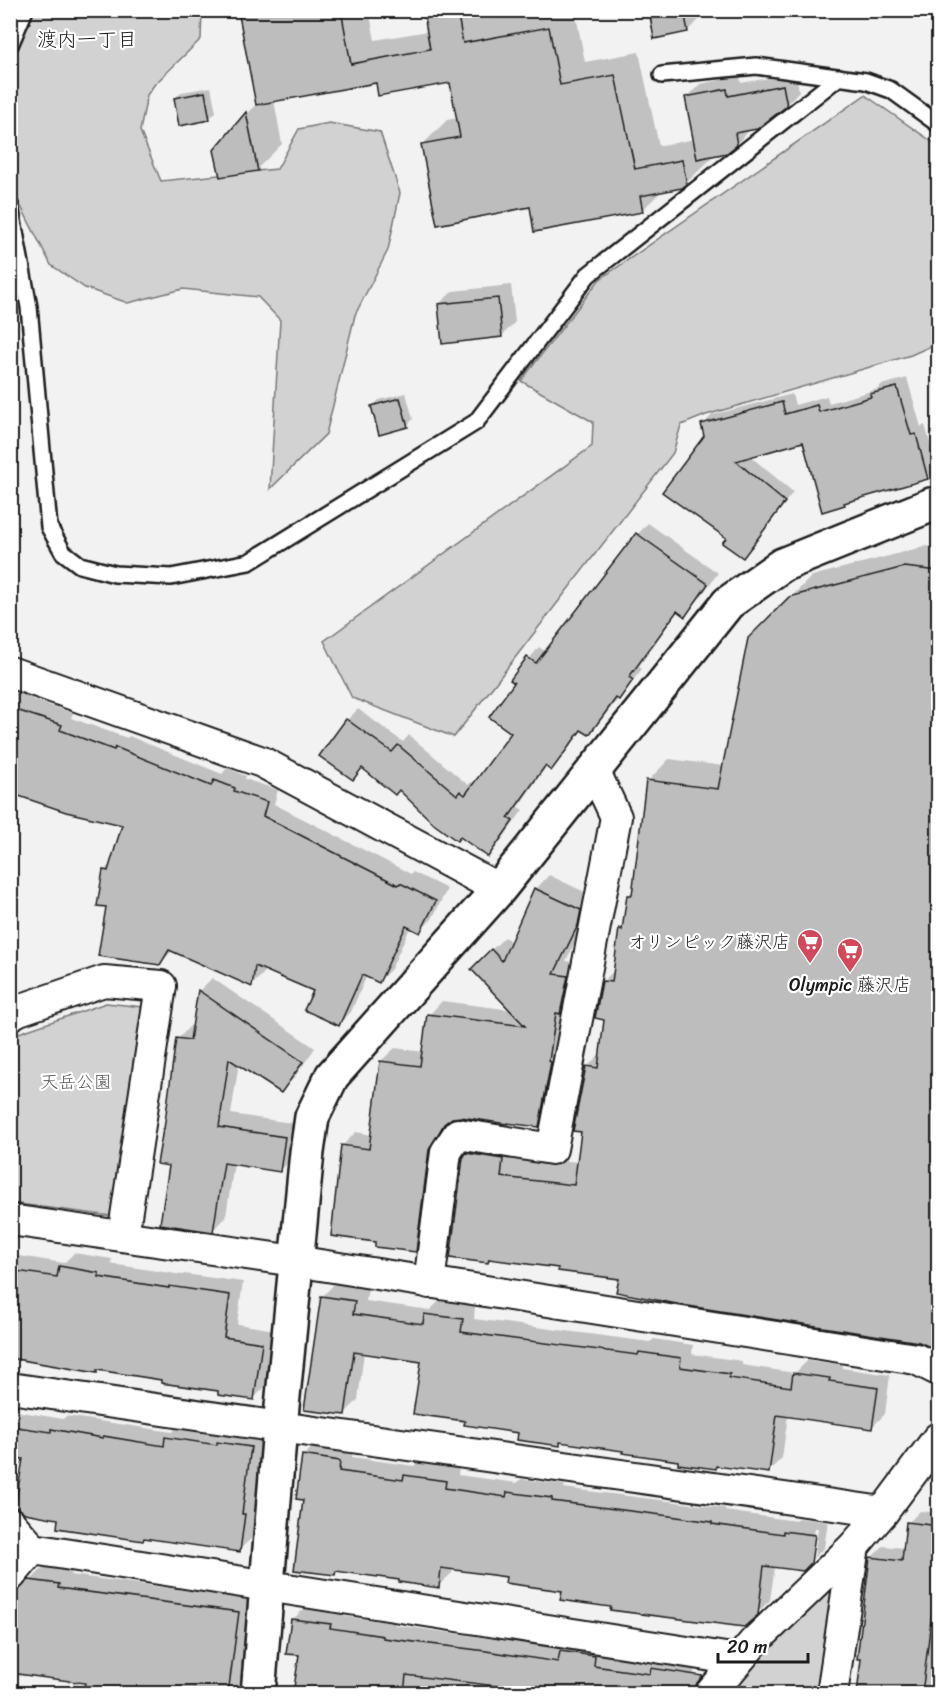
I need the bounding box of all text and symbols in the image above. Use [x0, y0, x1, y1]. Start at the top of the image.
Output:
district label: 渡内一丁目 [37, 22, 137, 57]
place label: オリンピック藤沢店 [628, 926, 790, 958]
supermarket icon: オリンピック藤沢店 [795, 927, 825, 965]
supermarket icon: Olympic 藤沢店 [835, 936, 865, 974]
place label: Olympic 藤沢店 [789, 969, 911, 1001]
park label: 天岳公園 [40, 1066, 112, 1098]
scale bar [718, 1626, 808, 1664]
text: 20 m [727, 1631, 767, 1663]

